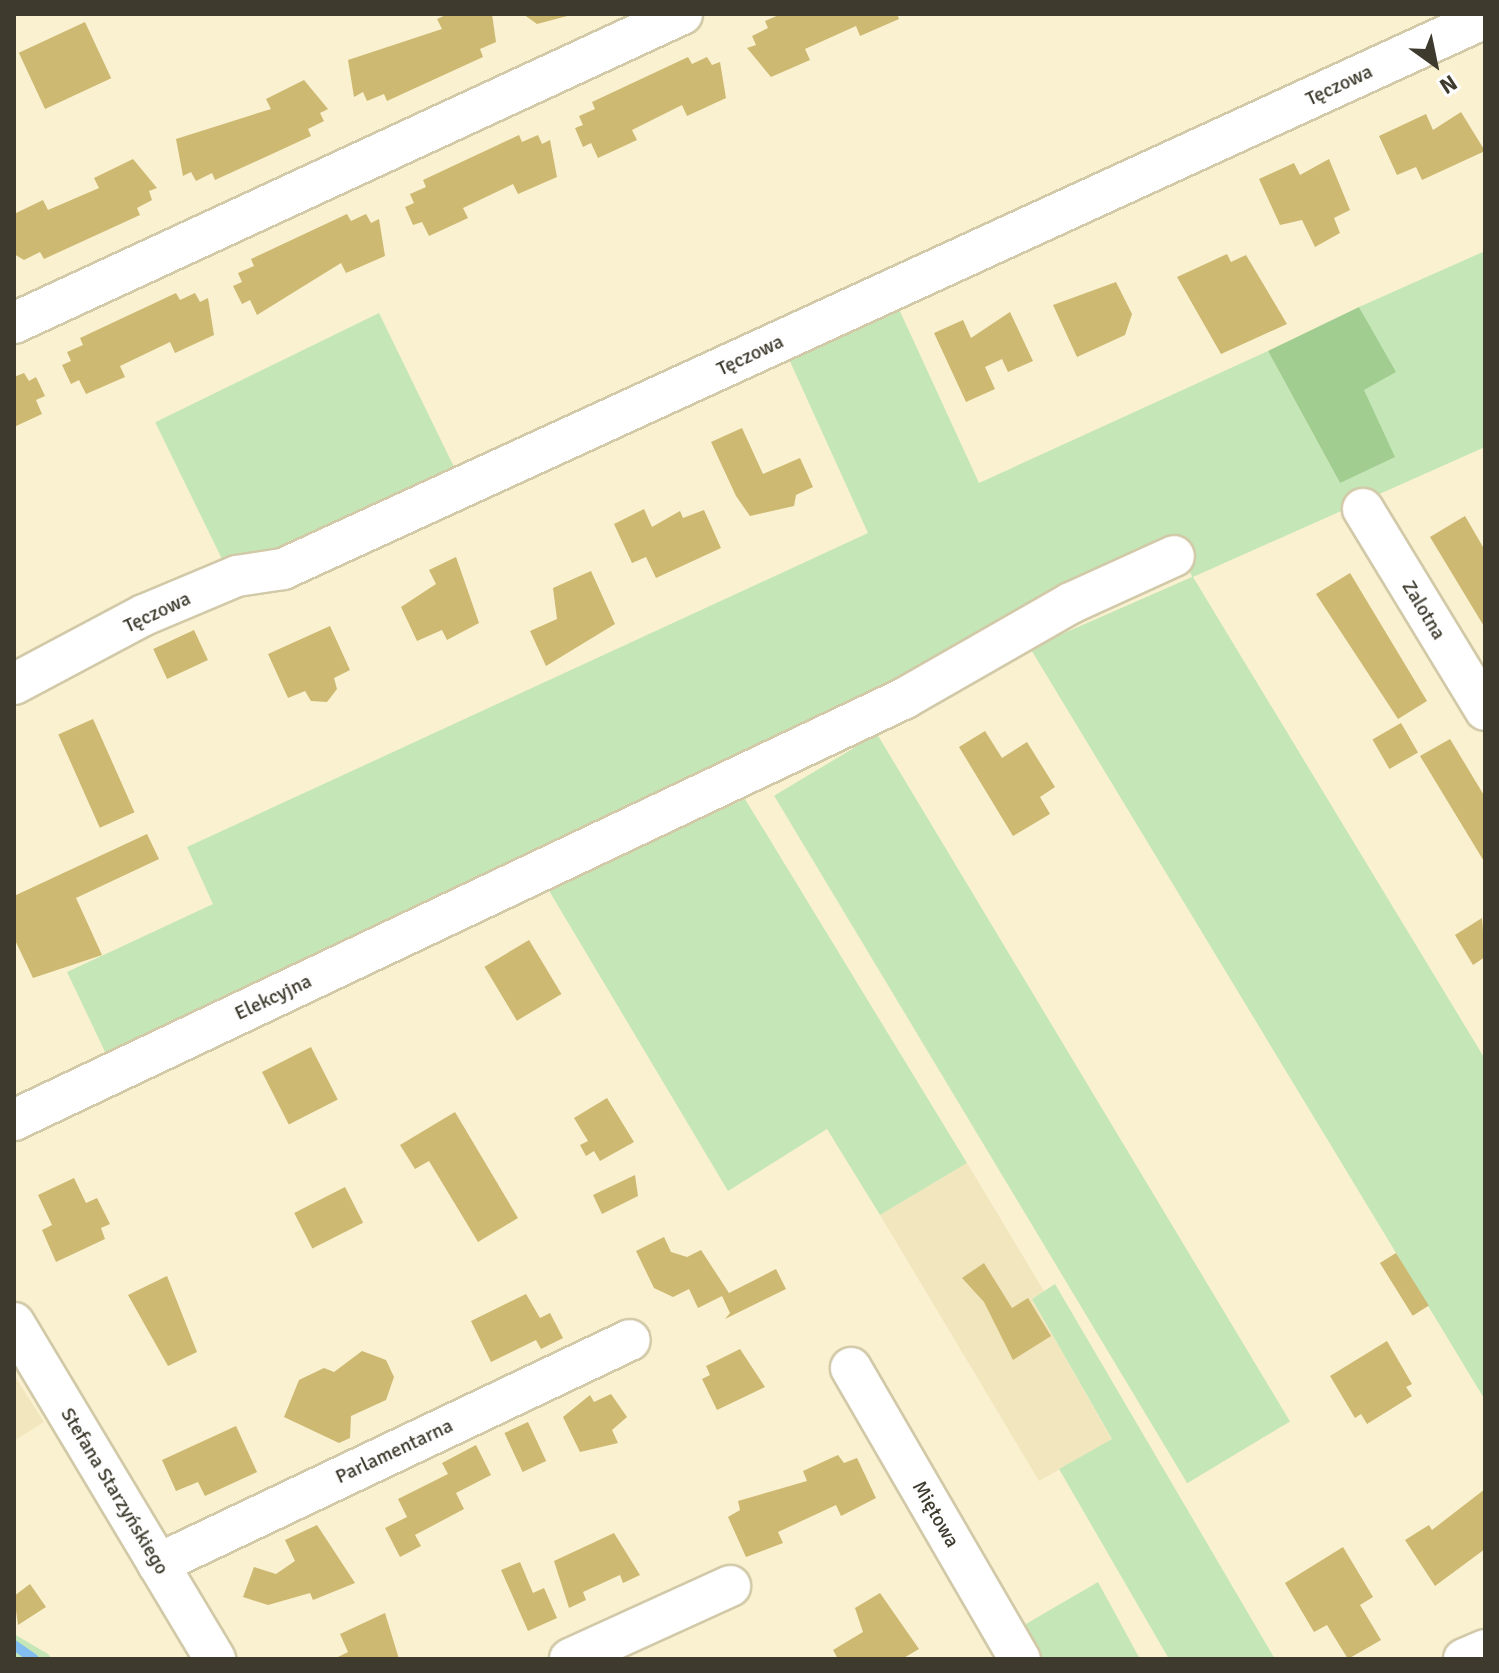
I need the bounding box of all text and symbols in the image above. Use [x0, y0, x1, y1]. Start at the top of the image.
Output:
north arrow [1395, 24, 1475, 104]
street label: Tęczowa [1302, 59, 1376, 111]
text: N [1435, 69, 1462, 100]
street label: Tęczowa [713, 329, 787, 381]
street label: Zalotna [1397, 576, 1451, 644]
street label: Tęczowa [120, 586, 194, 638]
street label: Elekcyjna [231, 969, 315, 1025]
street label: Stefana Starzyńskiego [56, 1403, 174, 1579]
street label: Parlamentarna [331, 1413, 457, 1489]
street label: Miętowa [907, 1476, 965, 1552]

